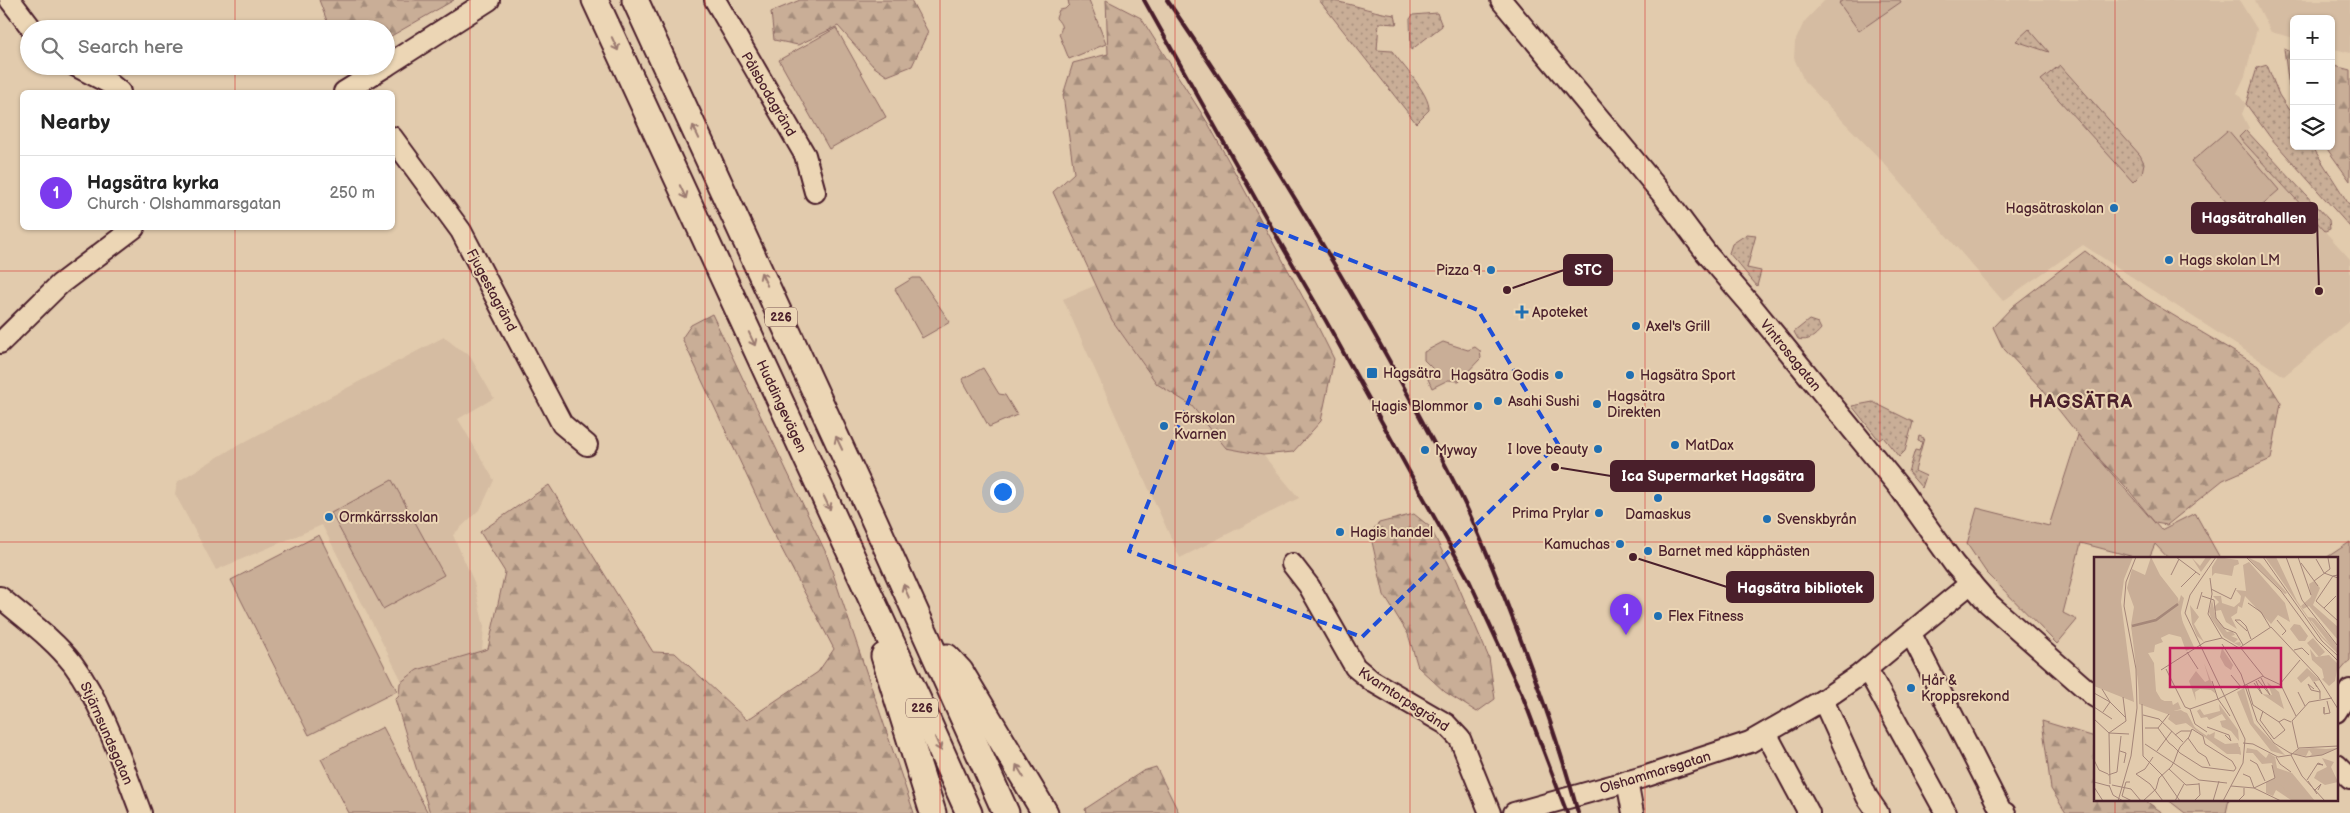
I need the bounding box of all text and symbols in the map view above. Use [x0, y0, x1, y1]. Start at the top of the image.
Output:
map controls [2290, 15, 2335, 150]
button: + [2290, 15, 2335, 60]
search box [20, 20, 395, 75]
icon: search [38, 34, 66, 62]
text: Search here [78, 36, 183, 59]
one-way arrow [611, 36, 621, 51]
street label: Pålsbodagränd [738, 49, 800, 140]
button: − [2290, 60, 2335, 105]
button: layers [2290, 105, 2335, 150]
text: Nearby [40, 110, 110, 135]
one-way arrow [690, 125, 700, 140]
text: Hagsätra kyrka [87, 172, 219, 195]
text: 1 [53, 184, 59, 203]
text: 250 m [329, 184, 375, 203]
one-way arrow [679, 184, 689, 199]
text: Church · Olshammarsgatan [87, 195, 281, 214]
place label: Hagsätraskolan [2006, 200, 2104, 217]
marker: Hagsätraskolan [2108, 202, 2120, 214]
callout: Hagsätrahallen [2192, 203, 2317, 233]
text: Hagsätrahallen [2202, 209, 2306, 228]
street label: Fjugestagränd [463, 246, 520, 335]
place label: Hags skolan LM [2179, 252, 2280, 269]
marker: Hags skolan LM [2163, 254, 2175, 266]
callout: STC [1564, 255, 1612, 285]
text: STC [1574, 261, 1602, 280]
place label: Pizza 9 [1436, 262, 1481, 279]
marker: Pizza 9 [1485, 264, 1497, 276]
one-way arrow [758, 272, 768, 287]
place label: Apoteket [1532, 304, 1589, 321]
marker: Apoteket [1516, 306, 1528, 318]
road number: 226 [765, 308, 797, 326]
street label: Vintrosagatan [1756, 316, 1825, 395]
place label: Axel's Grill [1646, 318, 1710, 335]
marker: Axel's Grill [1630, 320, 1642, 332]
one-way arrow [747, 331, 757, 346]
street label: Huddingevägen [753, 357, 811, 455]
place label: Hagsätra [1383, 365, 1441, 382]
marker: Hagsätra [1365, 366, 1379, 380]
place label: Hagsätra Godis [1450, 367, 1549, 384]
place label: Hagsätra Sport [1640, 367, 1736, 384]
marker: Hagsätra Godis [1553, 369, 1565, 381]
marker: Hagsätra Sport [1624, 369, 1636, 381]
place label: Hagsätra Direkten [1607, 388, 1665, 421]
district label: HAGSÄTRA [2029, 390, 2133, 414]
place label: Asahi Sushi [1508, 393, 1580, 410]
marker: Asahi Sushi [1492, 395, 1504, 407]
place label: Hagis Blommor [1371, 398, 1469, 415]
marker: Hagsätra Direkten [1591, 398, 1603, 410]
marker: Hagis Blommor [1472, 400, 1484, 412]
place label: Förskolan Kvarnen [1174, 410, 1235, 443]
marker: Förskolan Kvarnen [1158, 420, 1170, 432]
one-way arrow [833, 436, 843, 451]
place label: MatDax [1685, 437, 1734, 454]
marker: MatDax [1669, 439, 1681, 451]
place label: I love beauty [1508, 441, 1589, 458]
place label: Myway [1435, 442, 1478, 459]
marker: I love beauty [1592, 443, 1604, 455]
marker: Myway [1419, 444, 1431, 456]
callout: Ica Supermarket Hagsätra [1611, 461, 1814, 491]
text: Ica Supermarket Hagsätra [1622, 467, 1804, 486]
your location [990, 479, 1016, 505]
marker: Damaskus [1652, 492, 1664, 504]
one-way arrow [823, 495, 832, 510]
place label: Prima Prylar [1512, 505, 1590, 522]
place label: Damaskus [1625, 506, 1691, 523]
marker: Prima Prylar [1593, 507, 1605, 519]
place label: Ormkärrsskolan [339, 509, 438, 526]
marker: Ormkärrsskolan [323, 511, 335, 523]
place label: Svenskbyrån [1777, 511, 1857, 528]
marker: Svenskbyrån [1761, 513, 1773, 525]
place label: Hagis handel [1350, 524, 1433, 541]
marker: Hagis handel [1334, 526, 1346, 538]
place label: Kamuchas [1544, 536, 1610, 553]
marker: Kamuchas [1614, 538, 1626, 550]
place label: Barnet med käpphästen [1658, 543, 1810, 560]
marker: Barnet med käpphästen [1642, 545, 1654, 557]
inset map [2094, 557, 2338, 800]
callout: Hagsätra bibliotek [1727, 572, 1873, 602]
text: Hagsätra bibliotek [1737, 579, 1863, 598]
one-way arrow [901, 584, 911, 599]
pin: 1 [1610, 594, 1642, 635]
place label: Flex Fitness [1668, 608, 1744, 625]
marker: Flex Fitness [1652, 610, 1664, 622]
street label: Kvarntorpsgränd [1355, 664, 1452, 735]
place label: Hår & Kroppsrekond [1921, 672, 2010, 705]
street label: Stjärnsundsgatan [76, 679, 137, 787]
marker: Hår & Kroppsrekond [1905, 682, 1917, 694]
road number: 226 [906, 698, 938, 718]
one-way arrow [934, 736, 944, 751]
street label: Olshammarsgatan [1598, 747, 1713, 797]
one-way arrow [1014, 765, 1024, 779]

